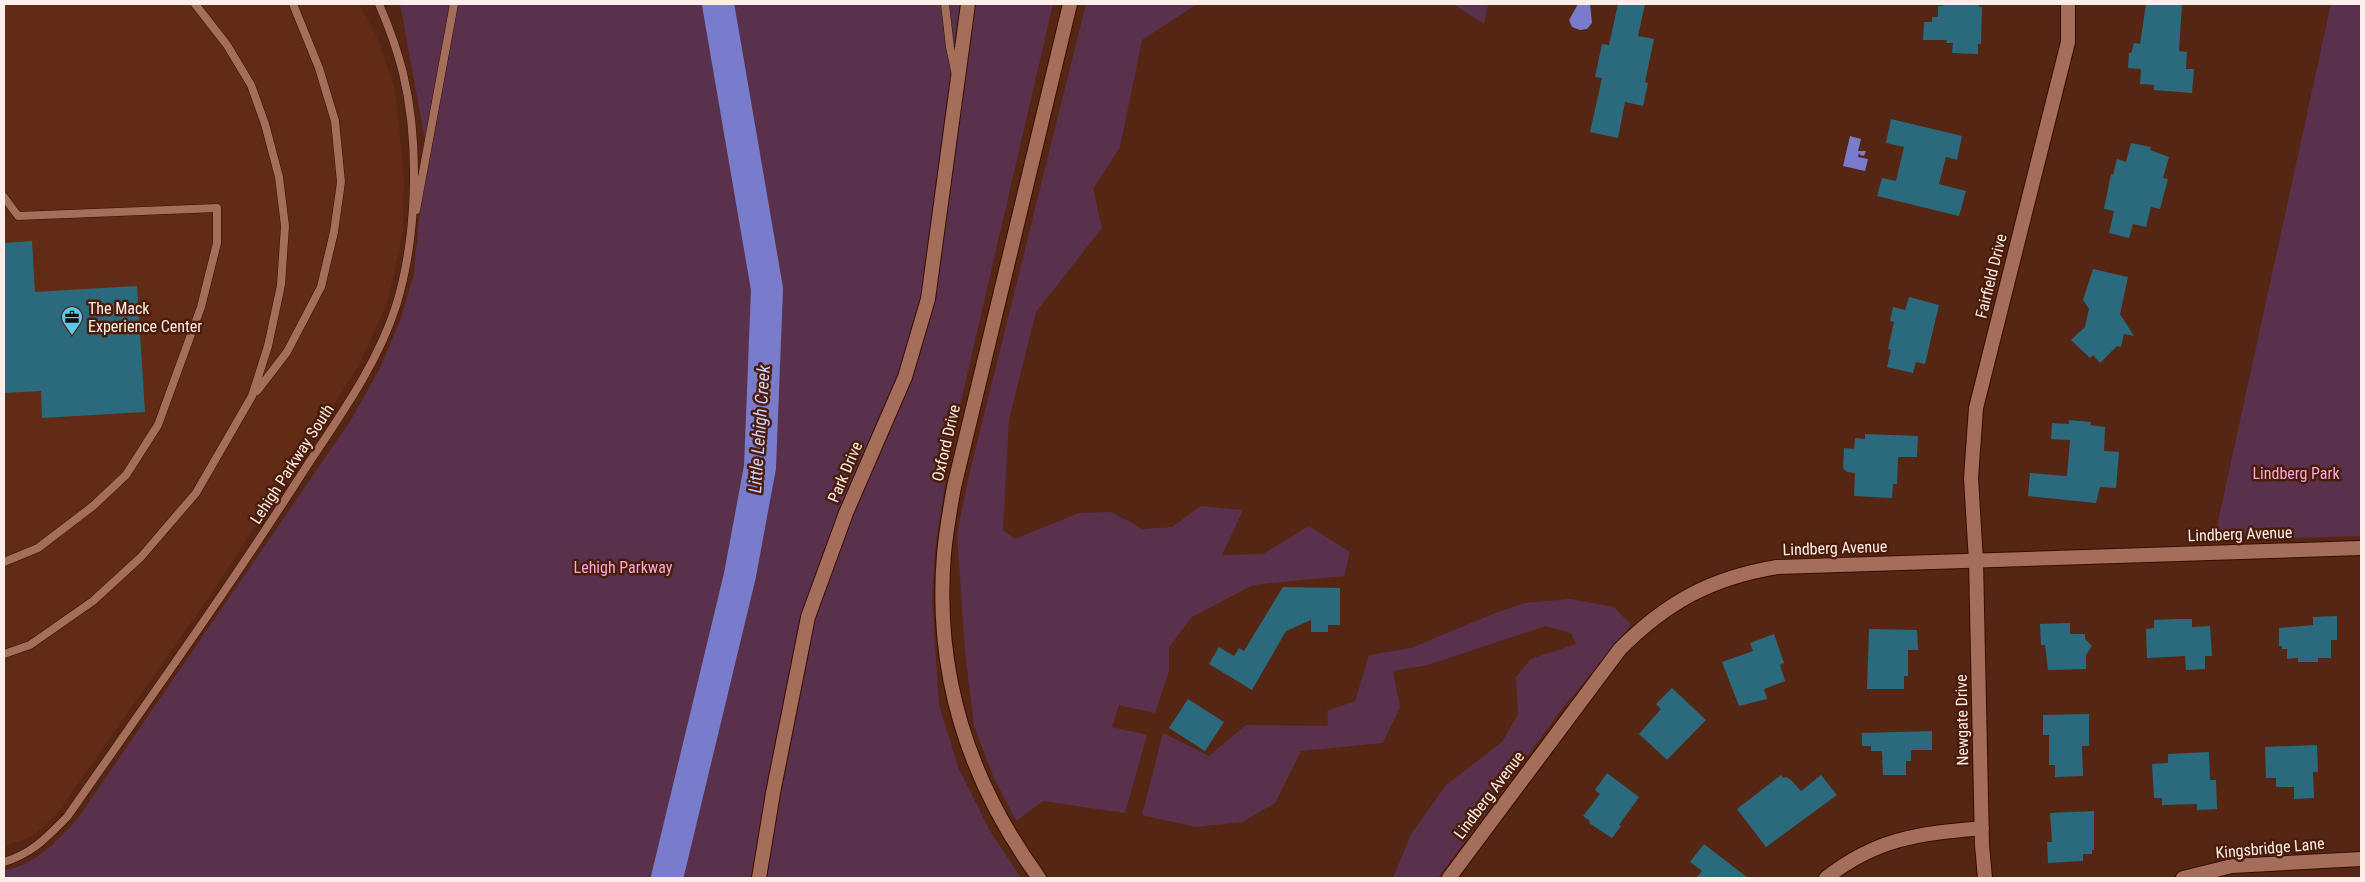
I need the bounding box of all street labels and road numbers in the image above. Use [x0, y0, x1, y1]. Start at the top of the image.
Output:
street label: Fairfield Drive [1971, 232, 2011, 320]
street label: Lehigh Parkway South [246, 400, 338, 528]
street label: Oxford Drive [928, 403, 964, 483]
street label: Park Drive [824, 439, 866, 505]
street label: Lindberg Avenue [2187, 523, 2293, 545]
street label: Lindberg Avenue [1782, 537, 1888, 559]
street label: Newgate Drive [1952, 674, 1972, 766]
street label: Lindberg Avenue [1450, 747, 1528, 843]
street label: Kingsbridge Lane [2215, 834, 2325, 862]

